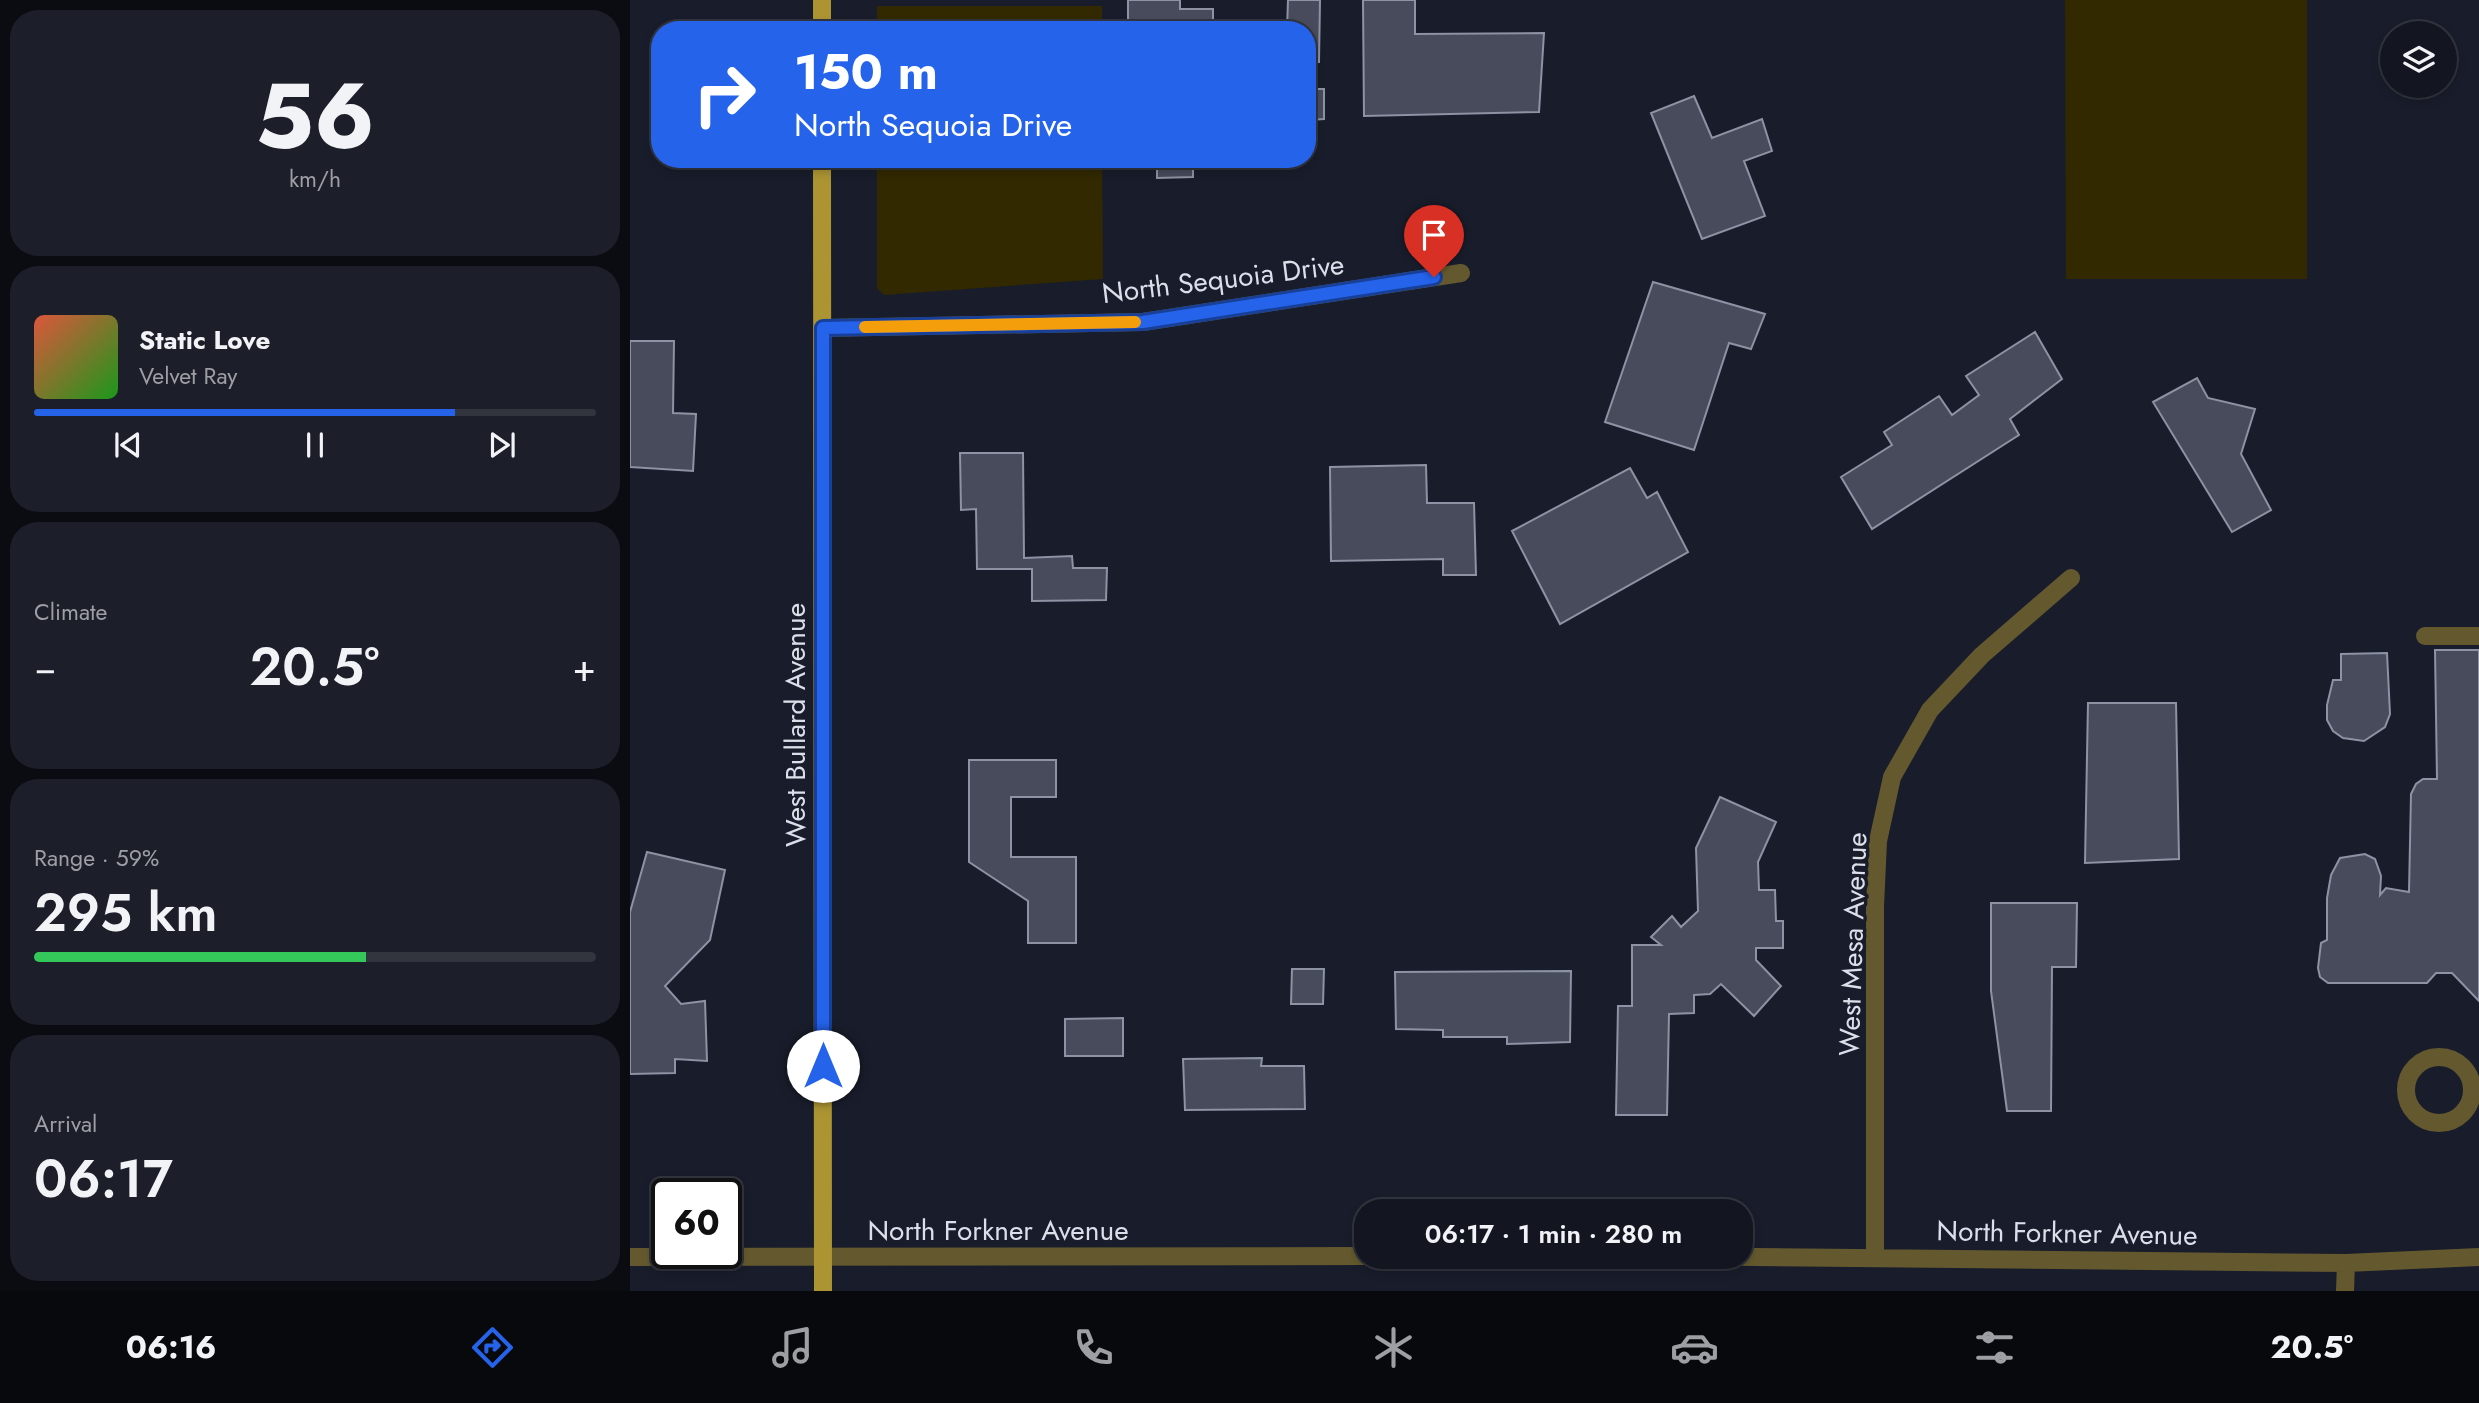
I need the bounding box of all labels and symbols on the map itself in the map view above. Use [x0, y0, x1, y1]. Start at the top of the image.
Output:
pin [1404, 205, 1464, 277]
street label: North Sequoia Drive [1100, 244, 1346, 314]
street label: West Bullard Avenue [775, 603, 816, 847]
street label: West Mesa Avenue [1829, 831, 1877, 1057]
position arrow [786, 1029, 860, 1103]
speed limit sign: 60 [651, 1178, 742, 1269]
street label: North Forkner Avenue [867, 1210, 1129, 1251]
street label: North Forkner Avenue [1936, 1210, 2198, 1256]

